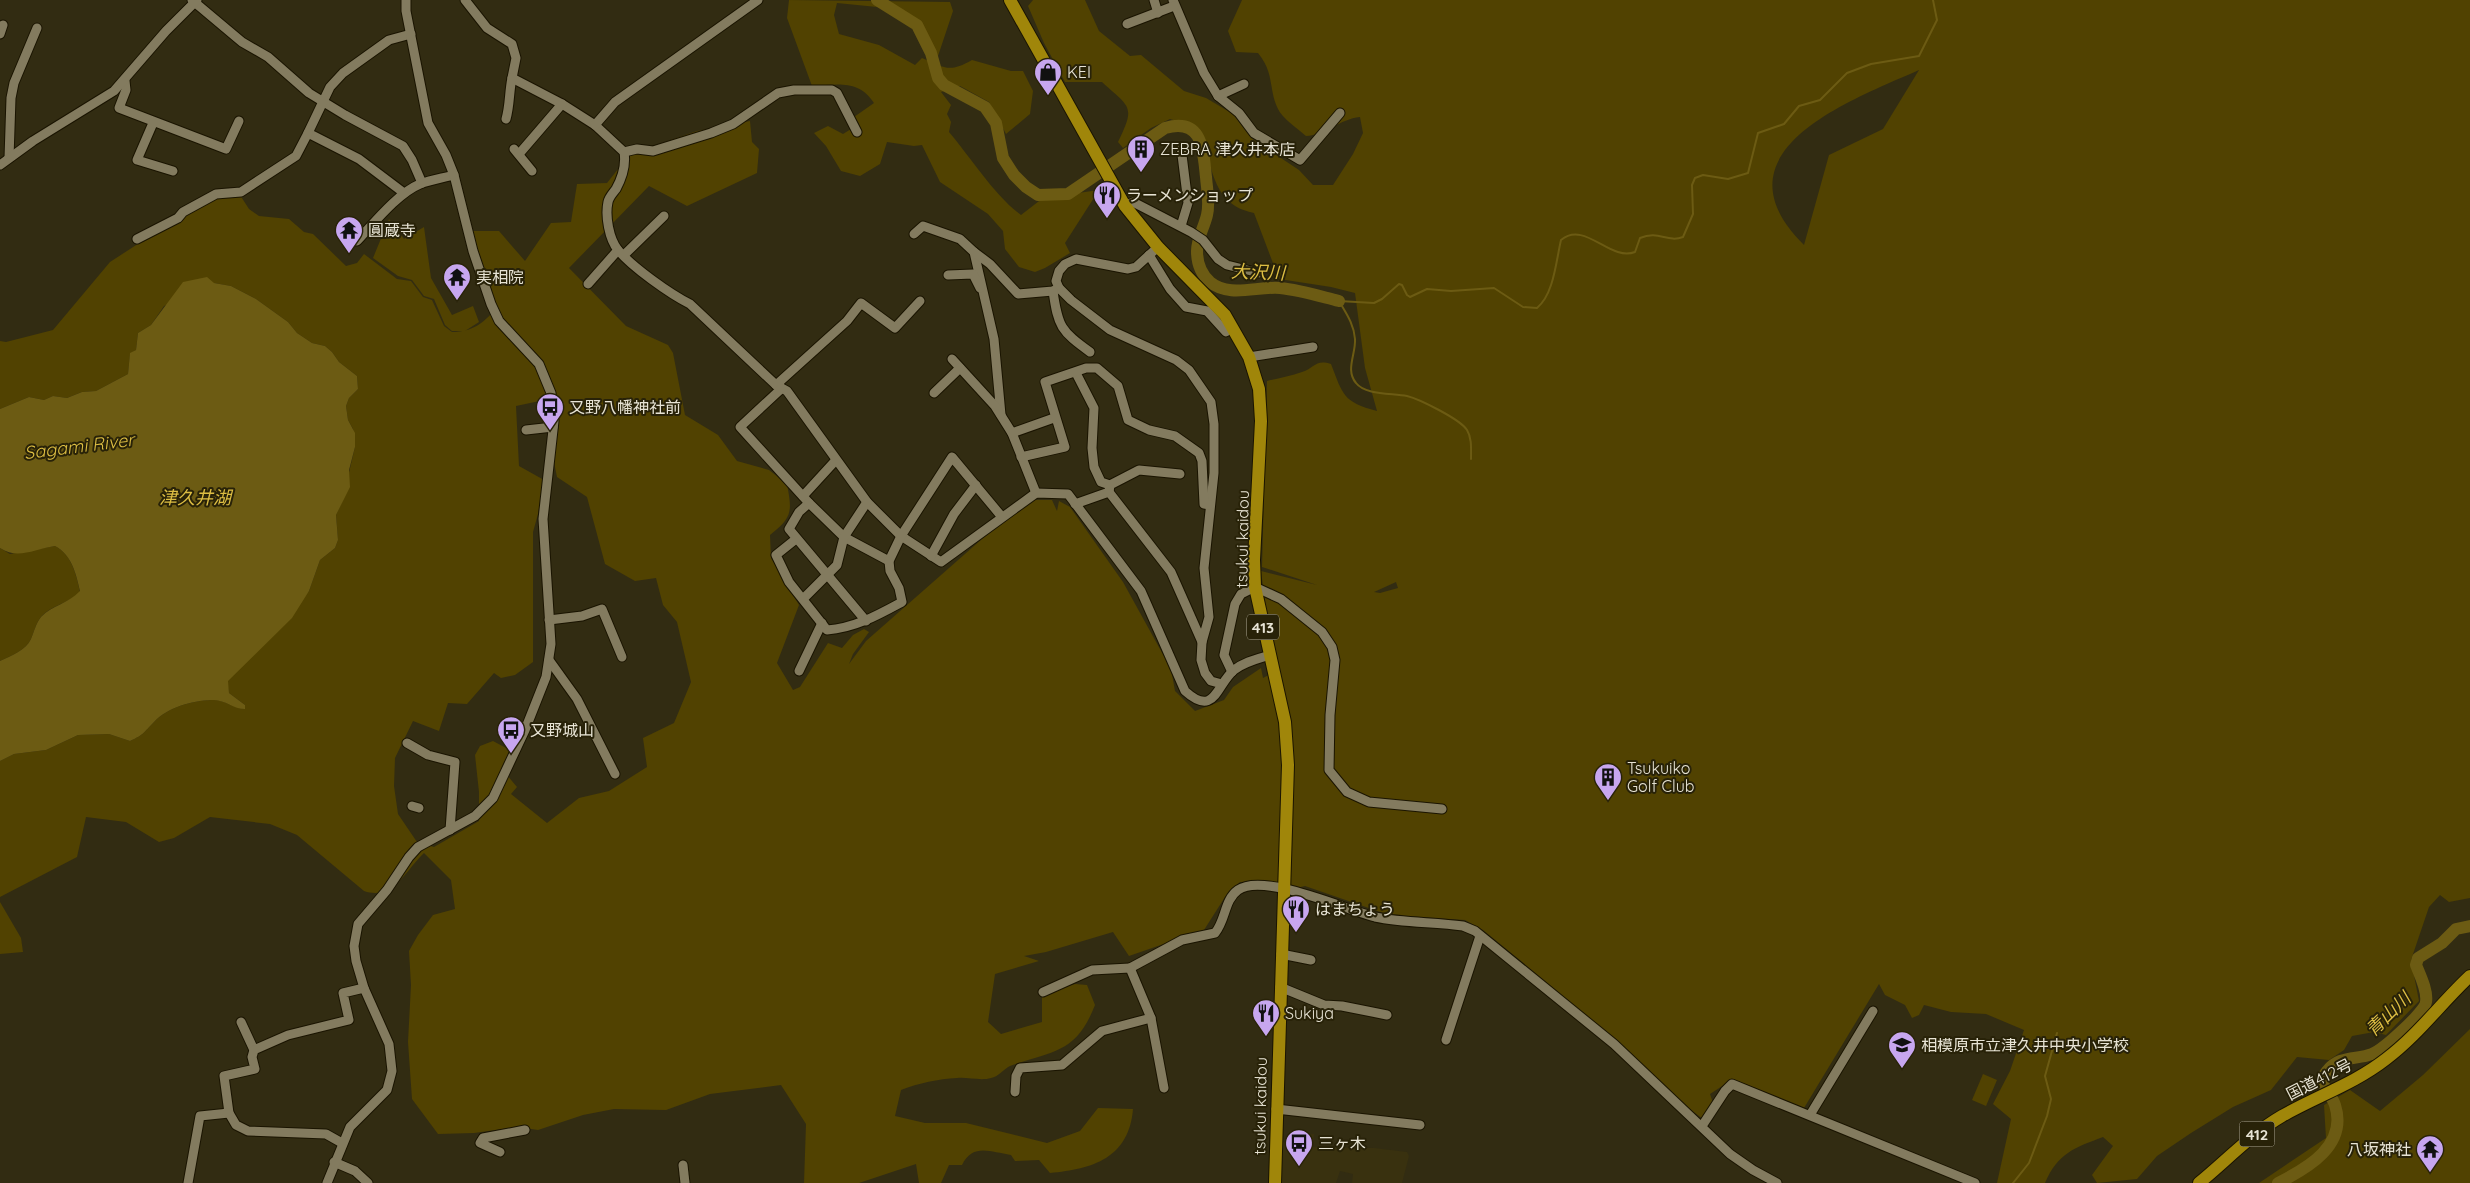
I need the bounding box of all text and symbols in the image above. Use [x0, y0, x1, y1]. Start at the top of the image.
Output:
shop icon: KEI [1033, 57, 1063, 96]
place label: KEI [1067, 62, 1091, 82]
building icon: ZEBRA 津久井本店 [1126, 134, 1156, 173]
place label: ZEBRA 津久井本店 [1160, 139, 1295, 159]
restaurant icon: ラーメンショップ [1092, 180, 1122, 219]
place label: ラーメンショップ [1126, 185, 1253, 205]
temple icon: 圓蔵寺 [334, 215, 364, 254]
place label: 圓蔵寺 [368, 220, 416, 240]
water label: 大沢川 [1231, 260, 1287, 285]
temple icon: 実相院 [442, 262, 472, 301]
place label: 実相院 [476, 267, 524, 287]
bus stop icon: 又野八幡神社前 [535, 392, 565, 431]
place label: 又野八幡神社前 [569, 397, 681, 417]
water label: Sagami River [23, 428, 137, 464]
water label: 津久井湖 [159, 486, 234, 509]
street label: tsukui kaidou [1231, 490, 1253, 588]
road number: 413 [1247, 614, 1279, 640]
bus stop icon: 又野城山 [496, 715, 526, 754]
place label: 又野城山 [530, 720, 594, 740]
place label: Tsukuiko Golf Club [1627, 758, 1694, 796]
building icon: Tsukuiko Golf Club [1593, 762, 1623, 801]
restaurant icon: はまちょう [1281, 894, 1311, 933]
place label: はまちょう [1315, 899, 1395, 919]
water label: 青山川 [2361, 986, 2417, 1041]
restaurant icon: Sukiya [1251, 998, 1281, 1037]
place label: Sukiya [1285, 1003, 1334, 1023]
school or university icon: 相模原市立津久井中央小学校 [1887, 1030, 1917, 1069]
place label: 相模原市立津久井中央小学校 [1921, 1035, 2129, 1055]
street label: 国道412号 [2283, 1054, 2355, 1104]
street label: tsukui kaidou [1249, 1057, 1271, 1155]
road number: 412 [2240, 1122, 2274, 1146]
bus stop icon: 三ヶ木 [1284, 1128, 1314, 1167]
place label: 三ヶ木 [1318, 1133, 1366, 1153]
temple icon: 八坂神社 [2415, 1134, 2445, 1173]
place label: 八坂神社 [2347, 1139, 2411, 1159]

